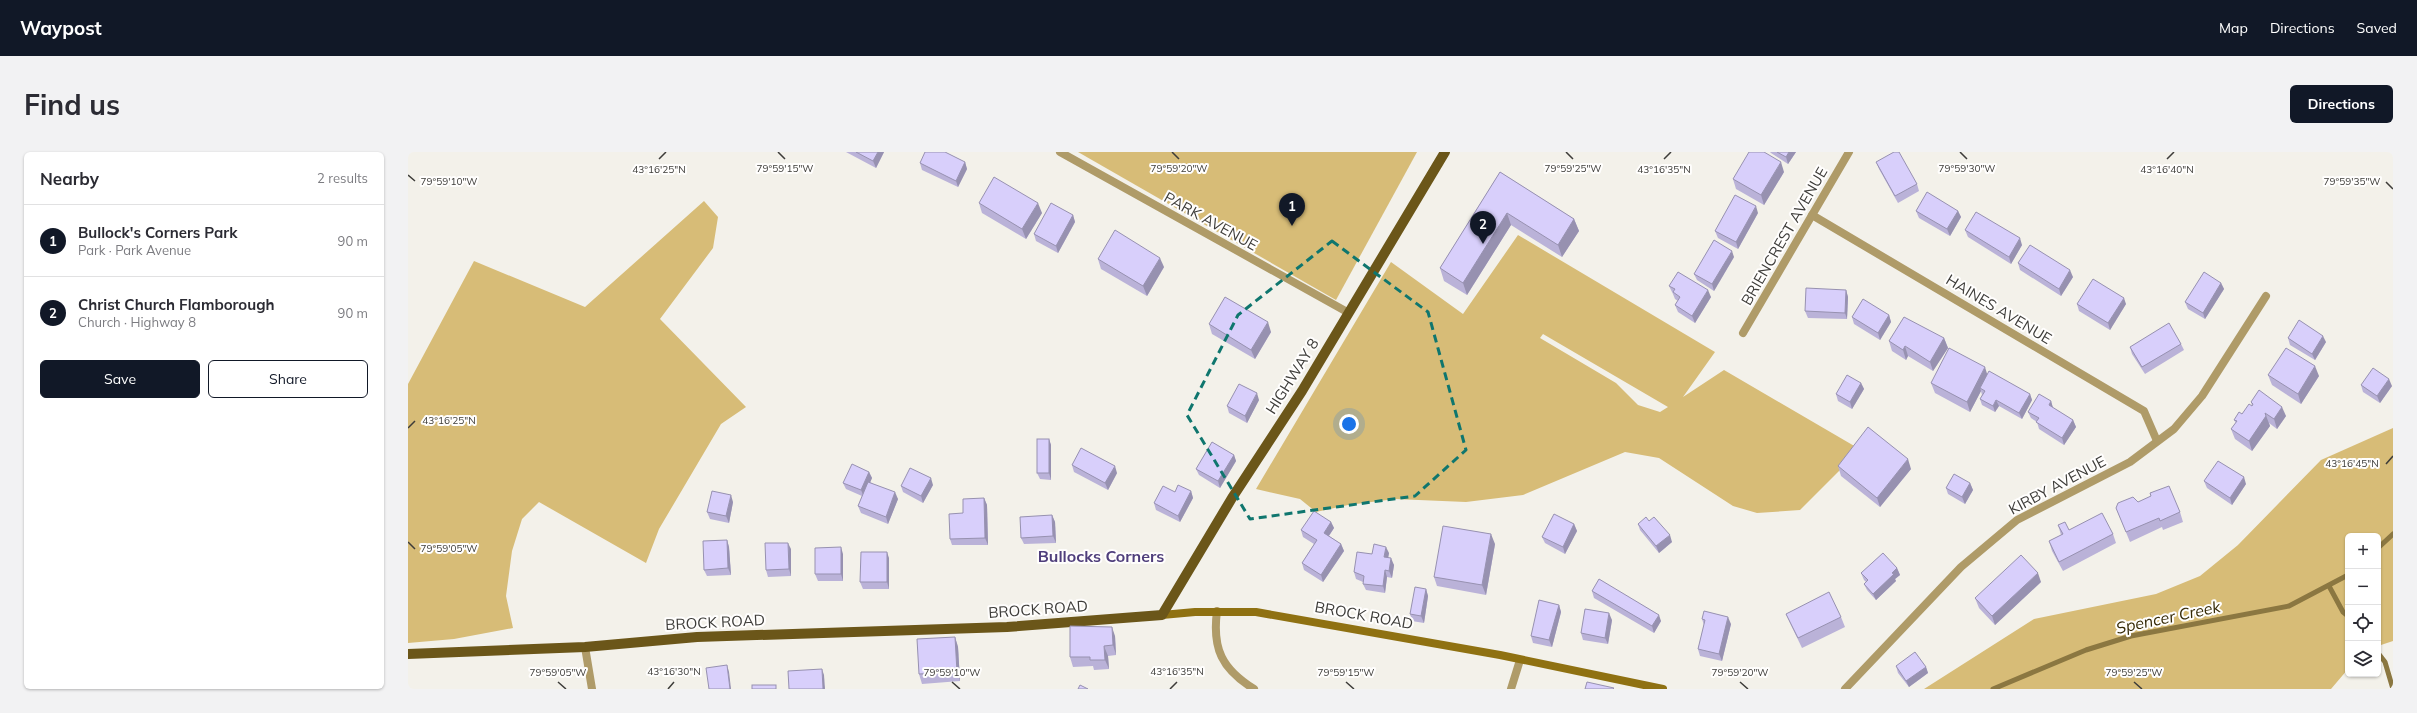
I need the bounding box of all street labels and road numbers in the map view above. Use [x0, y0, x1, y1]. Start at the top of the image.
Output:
street label: BRIENCREST AVENUE [1737, 163, 1831, 308]
street label: PARK AVENUE [1161, 187, 1261, 255]
street label: HAINES AVENUE [1943, 270, 2055, 348]
street label: HIGHWAY 8 [1261, 335, 1323, 417]
street label: KIRBY AVENUE [2005, 451, 2109, 519]
street label: BROCK ROAD [988, 596, 1088, 622]
street label: BROCK ROAD [1313, 597, 1415, 633]
street label: BROCK ROAD [665, 610, 765, 634]

